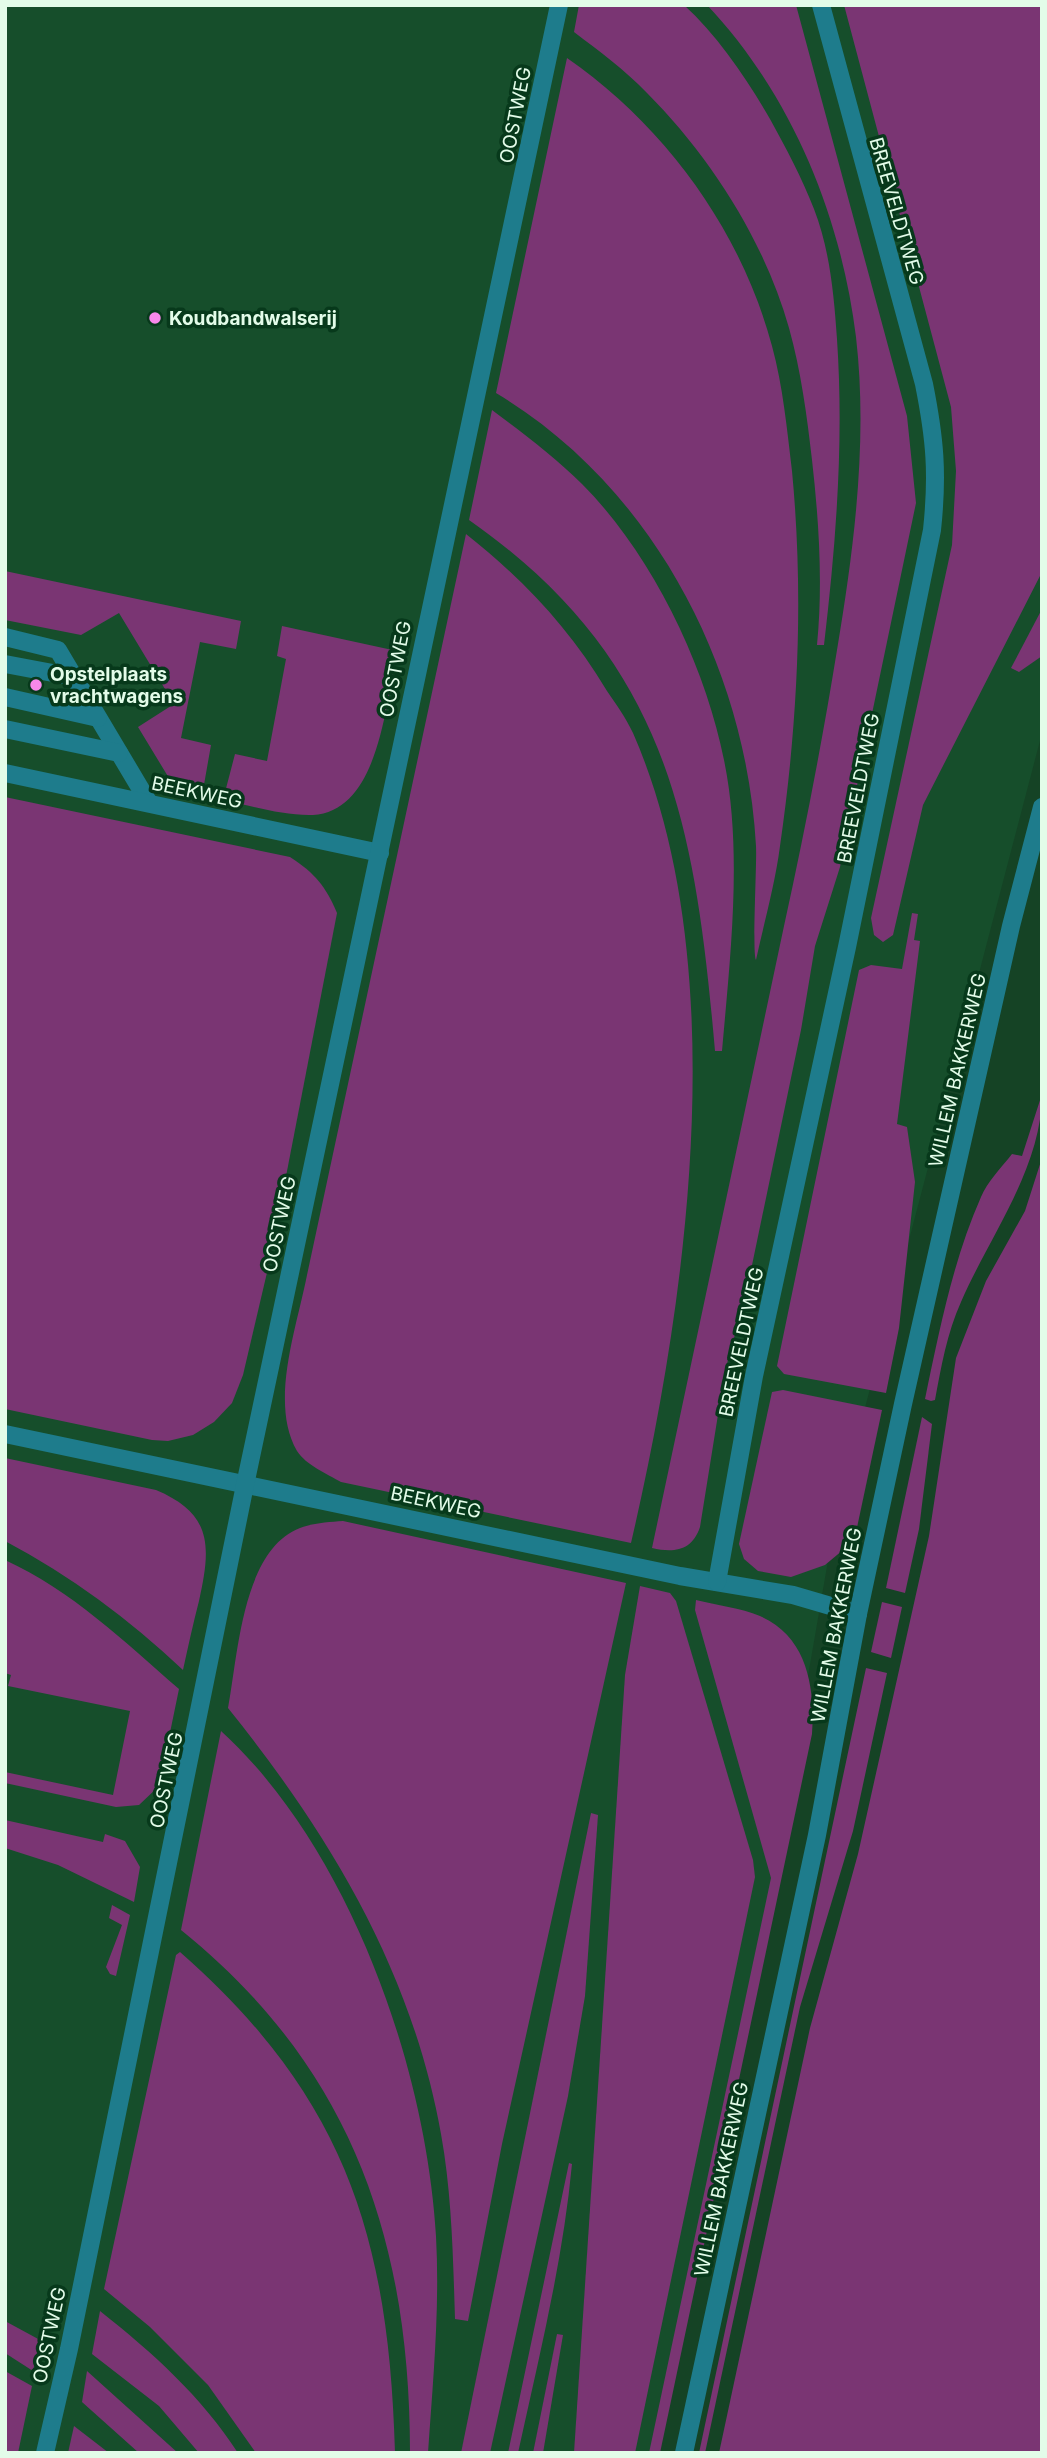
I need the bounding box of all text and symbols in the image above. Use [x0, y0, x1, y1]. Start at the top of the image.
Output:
street label: OOSTWEG [495, 65, 536, 165]
street label: BREEVELDTWEG [864, 135, 929, 288]
place label: Koudbandwalserij [169, 307, 337, 330]
marker: Koudbandwalserij [147, 310, 163, 326]
street label: OOSTWEG [375, 619, 416, 719]
place label: Opstelplaats vrachtwagens [50, 663, 183, 708]
marker: Opstelplaats vrachtwagens [28, 677, 44, 693]
street label: BREEVELDTWEG [833, 711, 884, 865]
street label: BEEKWEG [149, 772, 244, 813]
street label: WILLEM BAKKERWEG [924, 971, 991, 1169]
street label: OOSTWEG [258, 1174, 301, 1274]
street label: BREEVELDTWEG [714, 1265, 769, 1419]
street label: BEEKWEG [388, 1482, 483, 1523]
street label: WILLEM BAKKERWEG [806, 1526, 867, 1725]
street label: OOSTWEG [145, 1730, 188, 1830]
street label: WILLEM BAKKERWEG [690, 2080, 753, 2278]
street label: OOSTWEG [28, 2285, 71, 2385]

